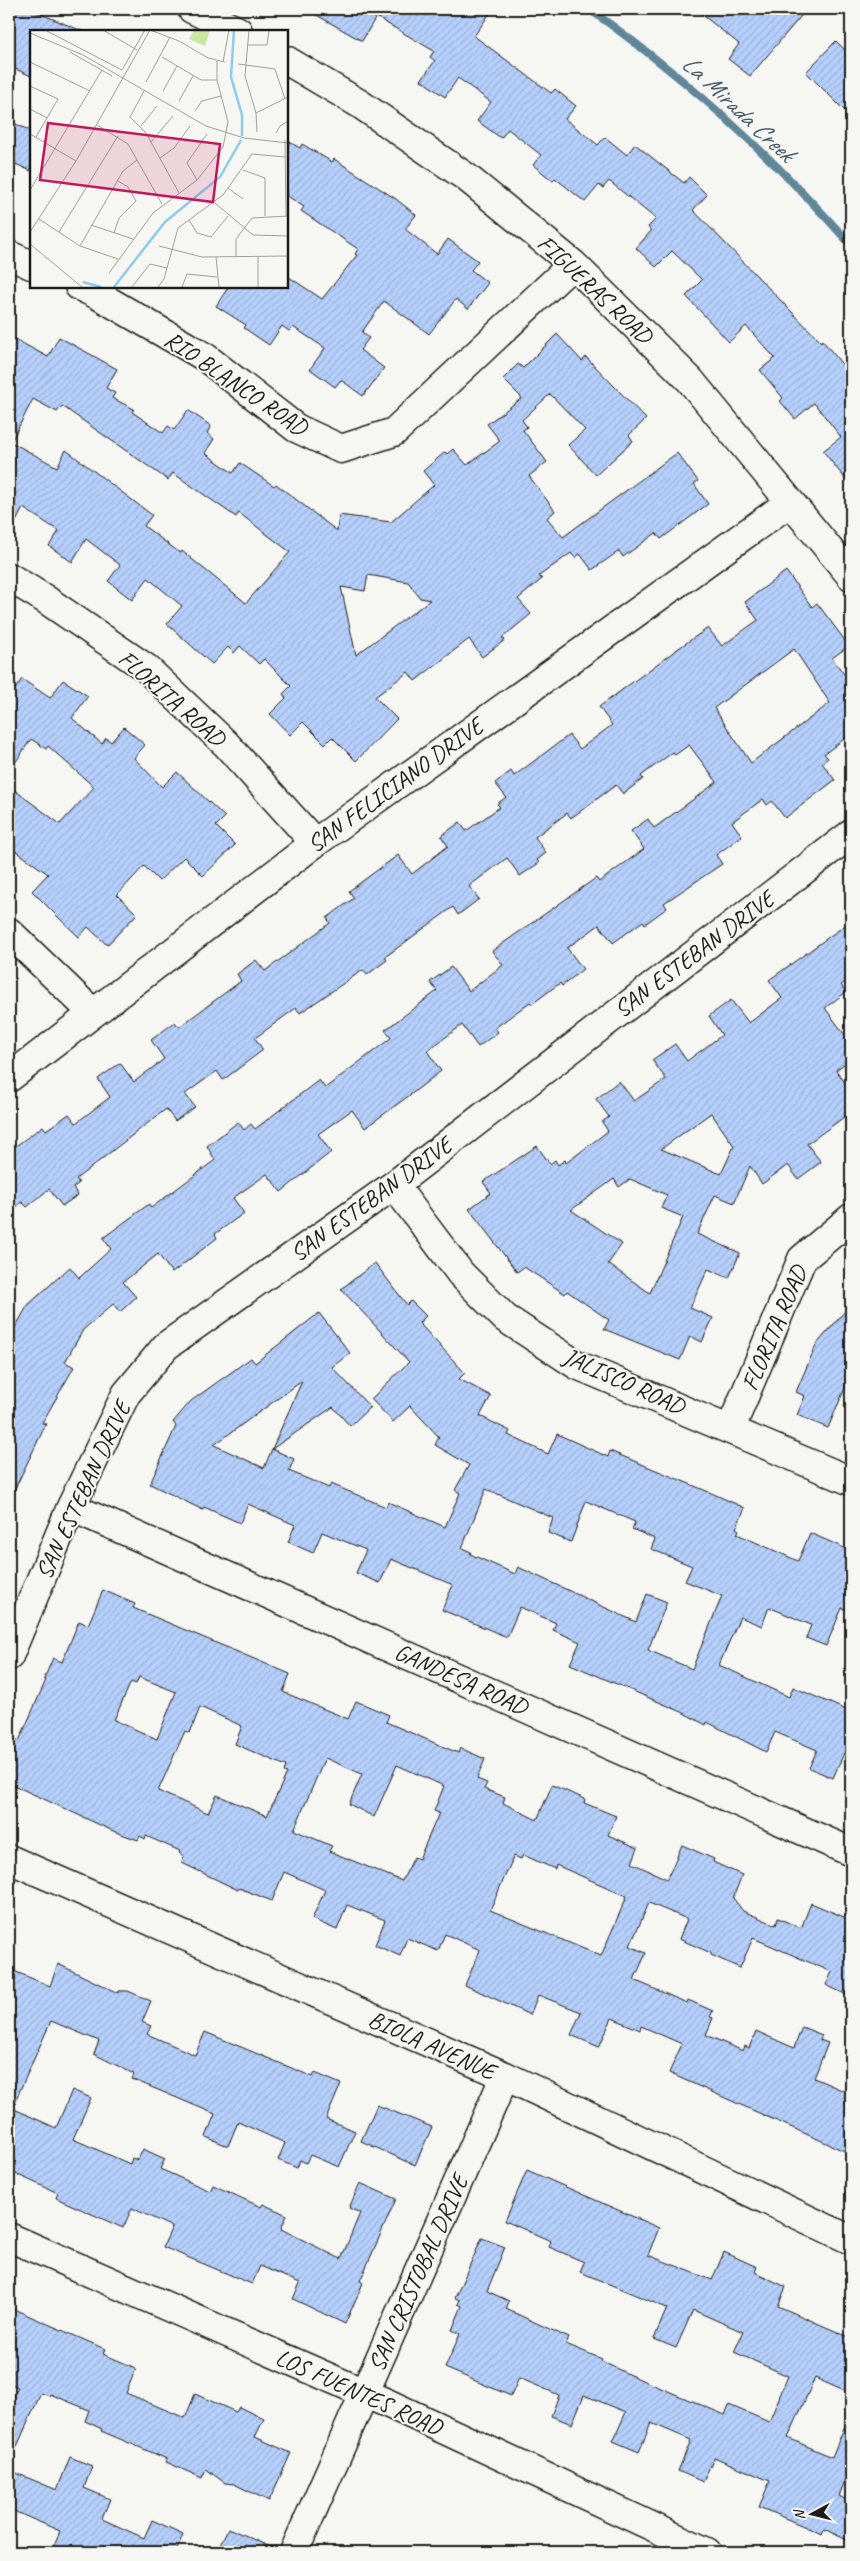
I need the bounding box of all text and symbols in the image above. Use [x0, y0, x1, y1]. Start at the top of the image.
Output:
inset map [30, 30, 288, 288]
water label: La Mirada Creek [675, 48, 805, 172]
street label: FIGUERAS ROAD [531, 228, 660, 351]
street label: RIO BLANCO ROAD [159, 324, 315, 443]
street label: FLORITA ROAD [112, 643, 233, 754]
street label: SAN FELICIANO DRIVE [301, 709, 491, 859]
street label: SAN ESTEBAN DRIVE [608, 882, 782, 1024]
street label: SAN ESTEBAN DRIVE [284, 1129, 460, 1268]
street label: FLORITA ROAD [734, 1259, 814, 1395]
street label: JALISCO ROAD [558, 1341, 691, 1422]
street label: SAN ESTEBAN DRIVE [29, 1394, 139, 1584]
street label: GANDESA ROAD [390, 1636, 534, 1722]
street label: BIOLA AVENUE [364, 2004, 503, 2088]
street label: SAN CRISTOBAL DRIVE [361, 2168, 476, 2376]
street label: LOS FUENTES ROAD [271, 2342, 449, 2443]
north arrow [788, 2488, 838, 2538]
text: N [790, 2508, 809, 2521]

